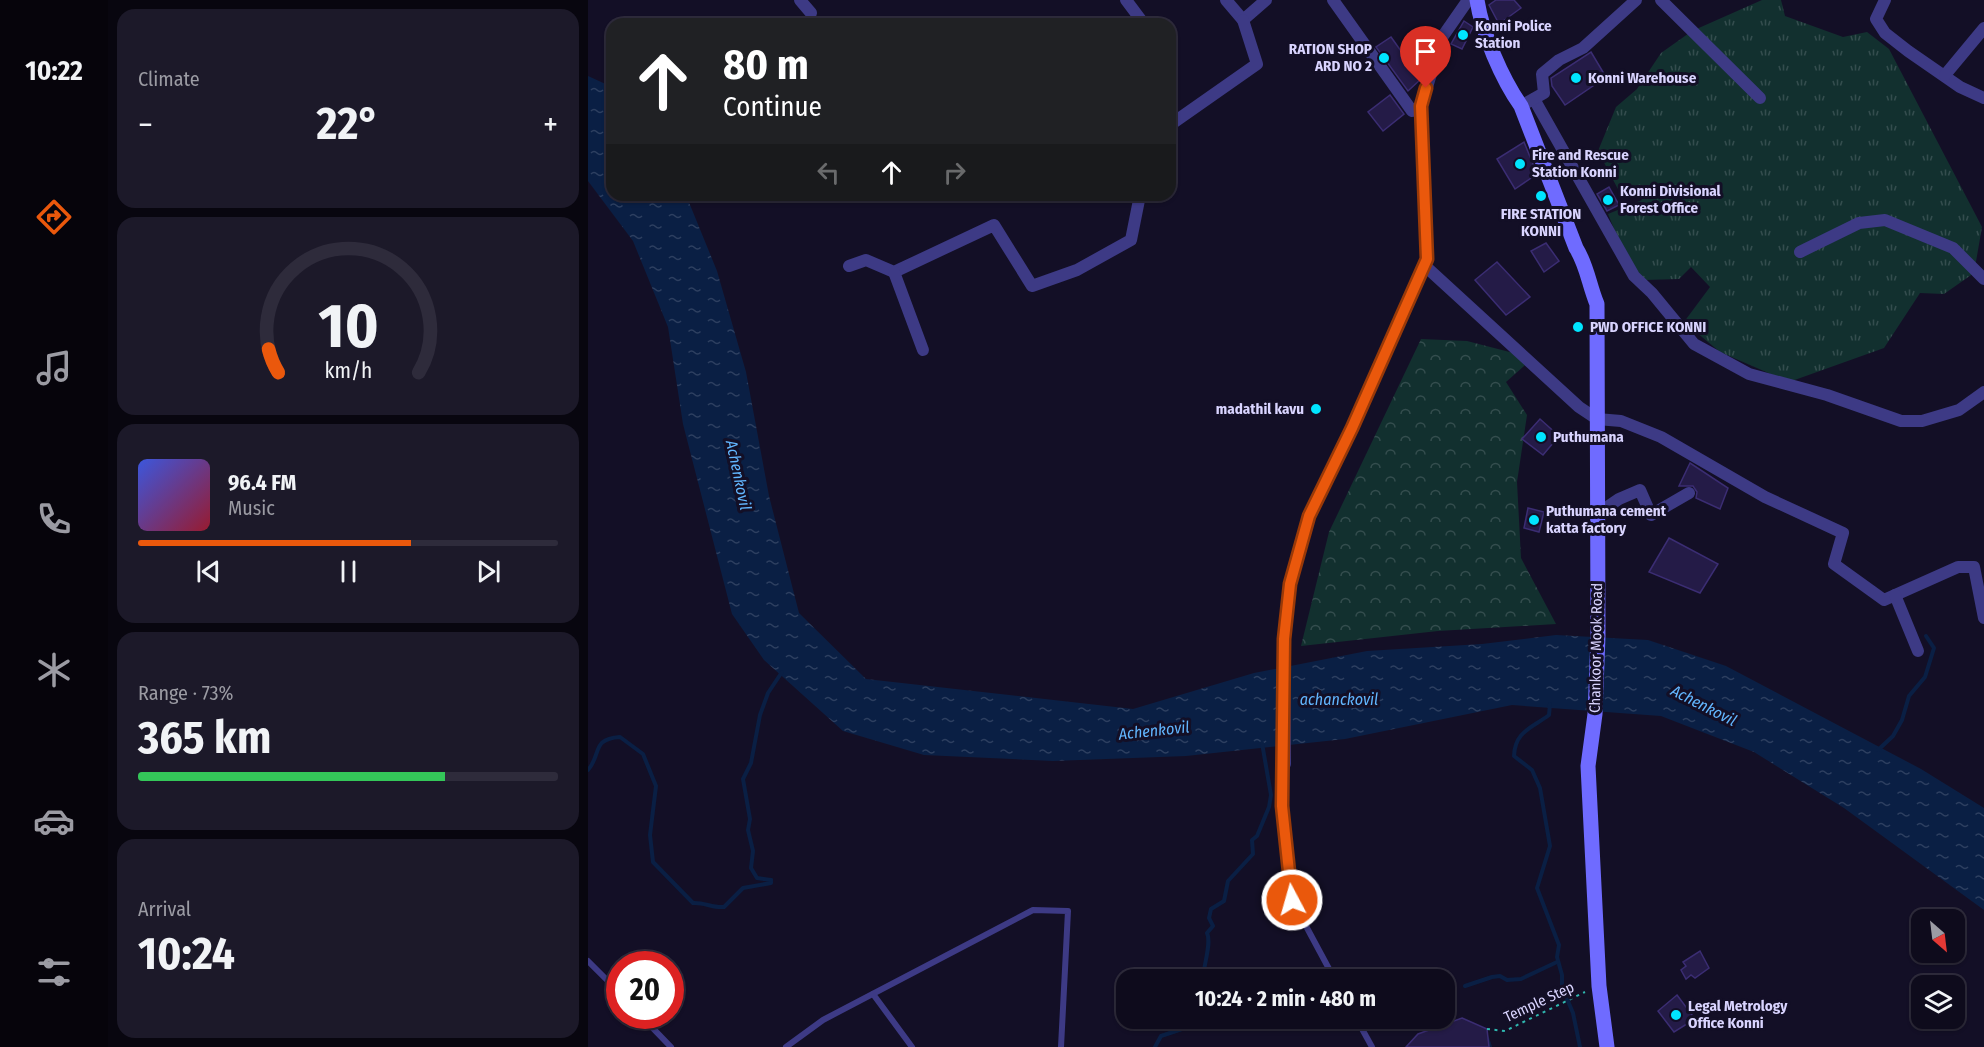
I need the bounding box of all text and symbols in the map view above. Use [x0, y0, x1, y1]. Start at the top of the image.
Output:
place label: Konni Police Station [1475, 17, 1552, 52]
pin [1400, 26, 1451, 88]
marker: Konni Police Station [1456, 28, 1470, 42]
icon: arrive [1409, 35, 1442, 68]
text: 80 m [723, 40, 809, 90]
place label: RATION SHOP ARD NO 2 [1289, 40, 1372, 75]
icon: ahead [624, 42, 702, 120]
marker: RATION SHOP ARD NO 2 [1377, 51, 1391, 65]
text: 10:22 [25, 55, 83, 87]
text: Climate [138, 67, 200, 91]
place label: Konni Warehouse [1588, 69, 1697, 87]
marker: Konni Warehouse [1569, 71, 1583, 85]
text: Continue [723, 91, 822, 123]
text: 22° [317, 97, 379, 151]
text: − [138, 105, 153, 145]
text: + [543, 105, 558, 145]
place label: Fire and Rescue Station Konni [1532, 146, 1629, 181]
icon: left [812, 156, 845, 189]
icon: ahead [875, 156, 908, 189]
icon: right [938, 156, 971, 189]
marker: Fire and Rescue Station Konni [1513, 157, 1527, 171]
place label: Konni Divisional Forest Office [1620, 182, 1722, 217]
marker: FIRE STATION KONNI [1534, 189, 1548, 203]
marker: Konni Divisional Forest Office [1601, 193, 1615, 207]
icon: directions [33, 196, 75, 238]
place label: FIRE STATION KONNI [1501, 205, 1581, 240]
text: 10 [318, 289, 378, 364]
place label: PWD OFFICE KONNI [1590, 318, 1706, 336]
marker: PWD OFFICE KONNI [1571, 320, 1585, 334]
icon: music [33, 347, 75, 389]
text: km/h [324, 358, 372, 384]
place label: madathil kavu [1216, 400, 1304, 418]
marker: madathil kavu [1309, 402, 1323, 416]
place label: Puthumana [1553, 428, 1624, 446]
marker: Puthumana [1534, 430, 1548, 444]
water label: Achenkovil [722, 437, 755, 512]
text: 96.4 FM [228, 469, 296, 496]
text: Music [228, 496, 275, 520]
icon: phone [33, 498, 75, 540]
place label: Puthumana cement katta factory [1546, 502, 1667, 537]
marker: Puthumana cement katta factory [1527, 513, 1541, 527]
icon: previous [192, 555, 225, 588]
icon: pause [332, 555, 365, 588]
icon: next [472, 555, 505, 588]
street label: Chankoor Mook Road [1586, 583, 1606, 713]
icon: climate [33, 649, 75, 691]
water label: Achenkovil [1667, 680, 1740, 730]
text: Range · 73% [138, 681, 234, 705]
water label: achanckovil [1300, 690, 1378, 709]
text: 365 km [138, 711, 271, 765]
water label: Achenkovil [1117, 717, 1190, 744]
icon: car [33, 800, 75, 842]
position arrow [1260, 868, 1324, 932]
text: Arrival [138, 897, 191, 921]
north arrow [1911, 909, 1965, 963]
map controls [1911, 909, 1965, 1029]
text: 10:24 [138, 927, 235, 981]
icon: filters [33, 951, 75, 993]
speed limit sign: 20 [606, 951, 684, 1029]
button: layers [1911, 975, 1965, 1029]
street label: Temple Step [1501, 978, 1577, 1026]
text: 10:24 · 2 min · 480 m [1195, 985, 1376, 1012]
place label: Legal Metrology Office Konni [1688, 997, 1788, 1032]
marker: Legal Metrology Office Konni [1669, 1008, 1683, 1022]

